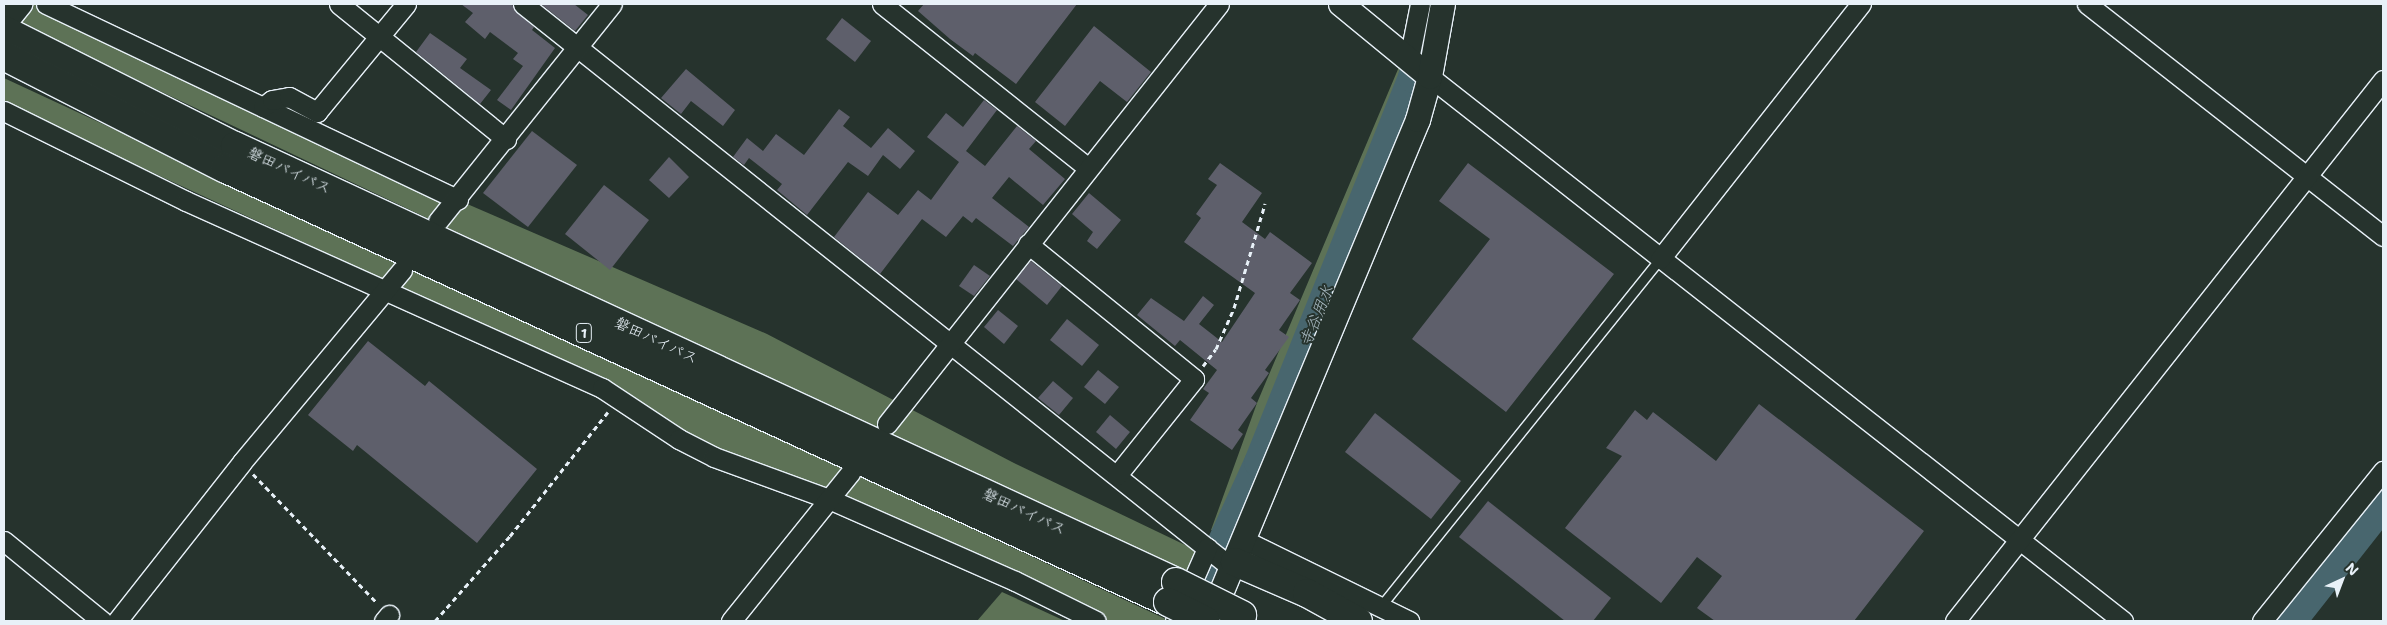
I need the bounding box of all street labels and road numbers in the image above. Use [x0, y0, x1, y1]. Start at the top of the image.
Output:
street label: 磐田バイパス [244, 144, 334, 198]
street label: 磐田バイパス [611, 314, 701, 368]
road number: 1 [575, 322, 593, 344]
street label: 磐田バイパス [979, 485, 1069, 539]

